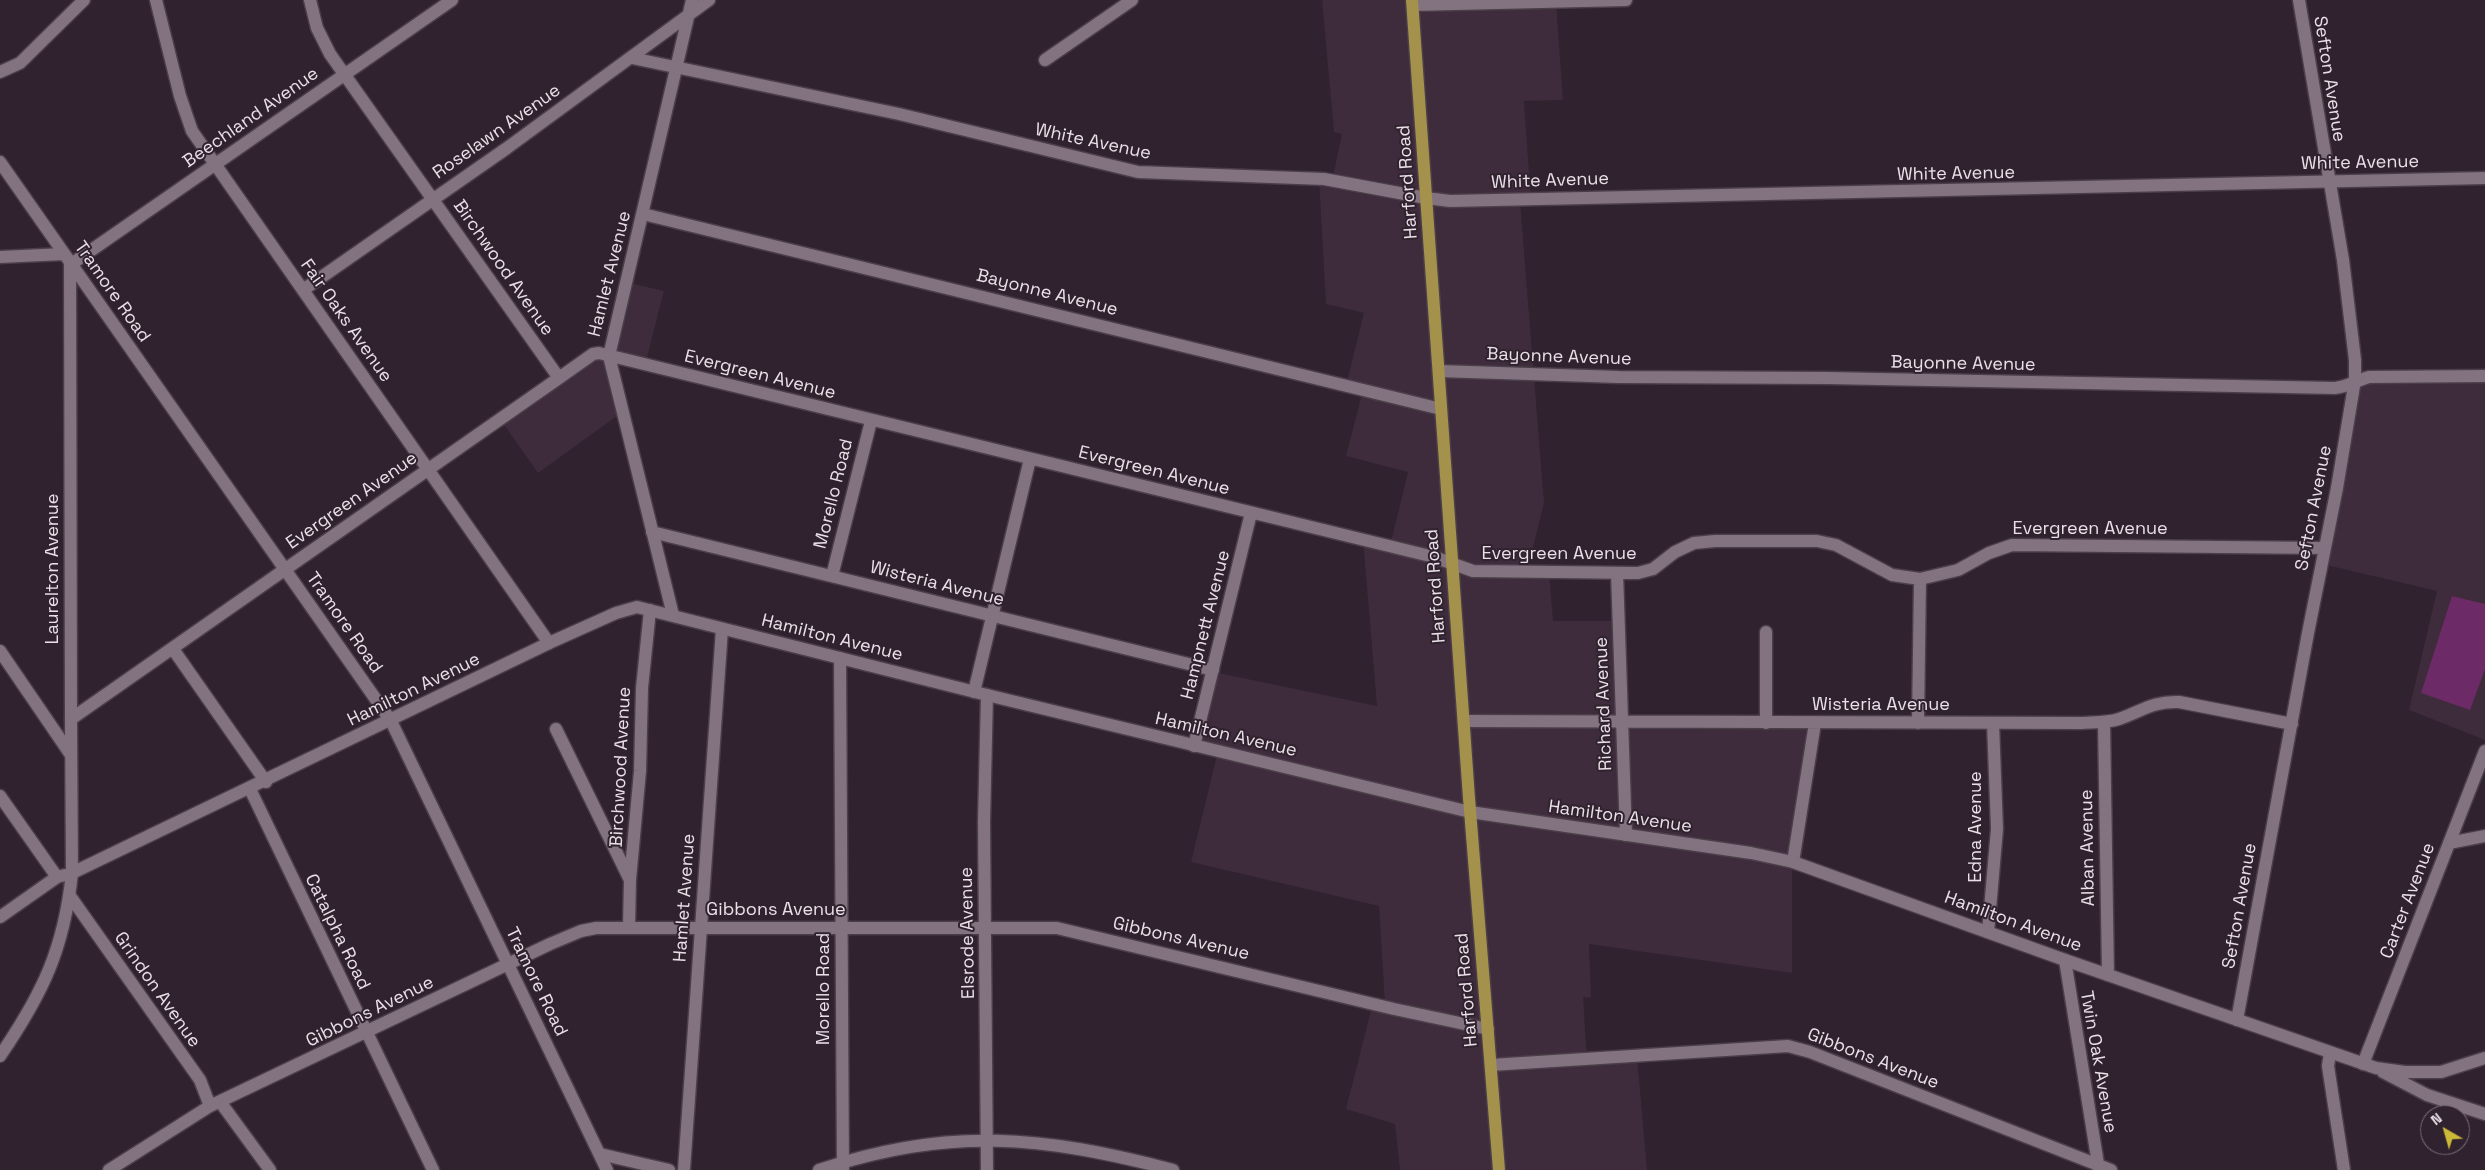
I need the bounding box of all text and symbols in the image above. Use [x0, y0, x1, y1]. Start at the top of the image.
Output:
street label: Sefton Avenue [2308, 14, 2350, 144]
street label: Beechland Avenue [179, 63, 323, 173]
street label: Roselawn Avenue [429, 80, 565, 184]
street label: White Avenue [1033, 119, 1153, 165]
street label: Harford Road [1393, 124, 1423, 240]
street label: White Avenue [2301, 151, 2419, 175]
street label: White Avenue [1897, 162, 2015, 186]
street label: White Avenue [1491, 168, 1609, 194]
street label: Birchwood Avenue [448, 196, 558, 340]
street label: Hamlet Avenue [584, 209, 636, 339]
street label: Tramore Road [69, 237, 155, 347]
street label: Fair Oaks Avenue [295, 255, 397, 387]
street label: Bayonne Avenue [974, 265, 1120, 321]
street label: Bayonne Avenue [1486, 344, 1632, 370]
street label: Evergreen Avenue [682, 346, 838, 404]
street label: Bayonne Avenue [1890, 352, 2036, 376]
street label: Morello Road [810, 437, 858, 551]
street label: Evergreen Avenue [1076, 442, 1232, 500]
street label: Sefton Avenue [2291, 443, 2337, 573]
street label: Evergreen Avenue [282, 448, 422, 554]
street label: Laurelton Avenue [42, 494, 64, 644]
street label: Evergreen Avenue [2012, 518, 2168, 540]
street label: Harford Road [1421, 528, 1451, 644]
street label: Evergreen Avenue [1481, 543, 1637, 565]
street label: Hampnett Avenue [1177, 548, 1235, 702]
street label: Wisteria Avenue [868, 557, 1006, 611]
street label: Tramore Road [301, 568, 387, 678]
street label: Hamilton Avenue [759, 610, 905, 666]
street label: Richard Avenue [1591, 637, 1617, 771]
street label: Hamilton Avenue [344, 649, 484, 731]
street label: Birchwood Avenue [606, 686, 636, 848]
street label: Wisteria Avenue [1812, 694, 1950, 716]
street label: Hamilton Avenue [1153, 708, 1299, 762]
street label: Edna Avenue [1965, 771, 1987, 883]
street label: Alban Avenue [2076, 789, 2100, 907]
street label: Hamilton Avenue [1547, 796, 1693, 838]
street label: Hamlet Avenue [670, 833, 700, 963]
street label: Carter Avenue [2376, 840, 2440, 962]
street label: Sefton Avenue [2218, 841, 2262, 971]
street label: Elsrode Avenue [956, 867, 980, 999]
street label: Catalpha Road [300, 871, 374, 993]
street label: Hamilton Avenue [1941, 887, 2085, 957]
street label: Gibbons Avenue [706, 899, 846, 921]
street label: Gibbons Avenue [1111, 913, 1251, 965]
street label: Tramore Road [500, 924, 572, 1040]
street label: Grindon Avenue [109, 928, 205, 1052]
street label: Harford Road [1451, 932, 1483, 1048]
street label: Morello Road [813, 933, 835, 1045]
street label: Gibbons Avenue [303, 972, 437, 1052]
street label: Twin Oak Avenue [2075, 989, 2121, 1135]
street label: Gibbons Avenue [1804, 1024, 1942, 1094]
north arrow [2420, 1105, 2470, 1155]
text: N [2427, 1109, 2446, 1129]

